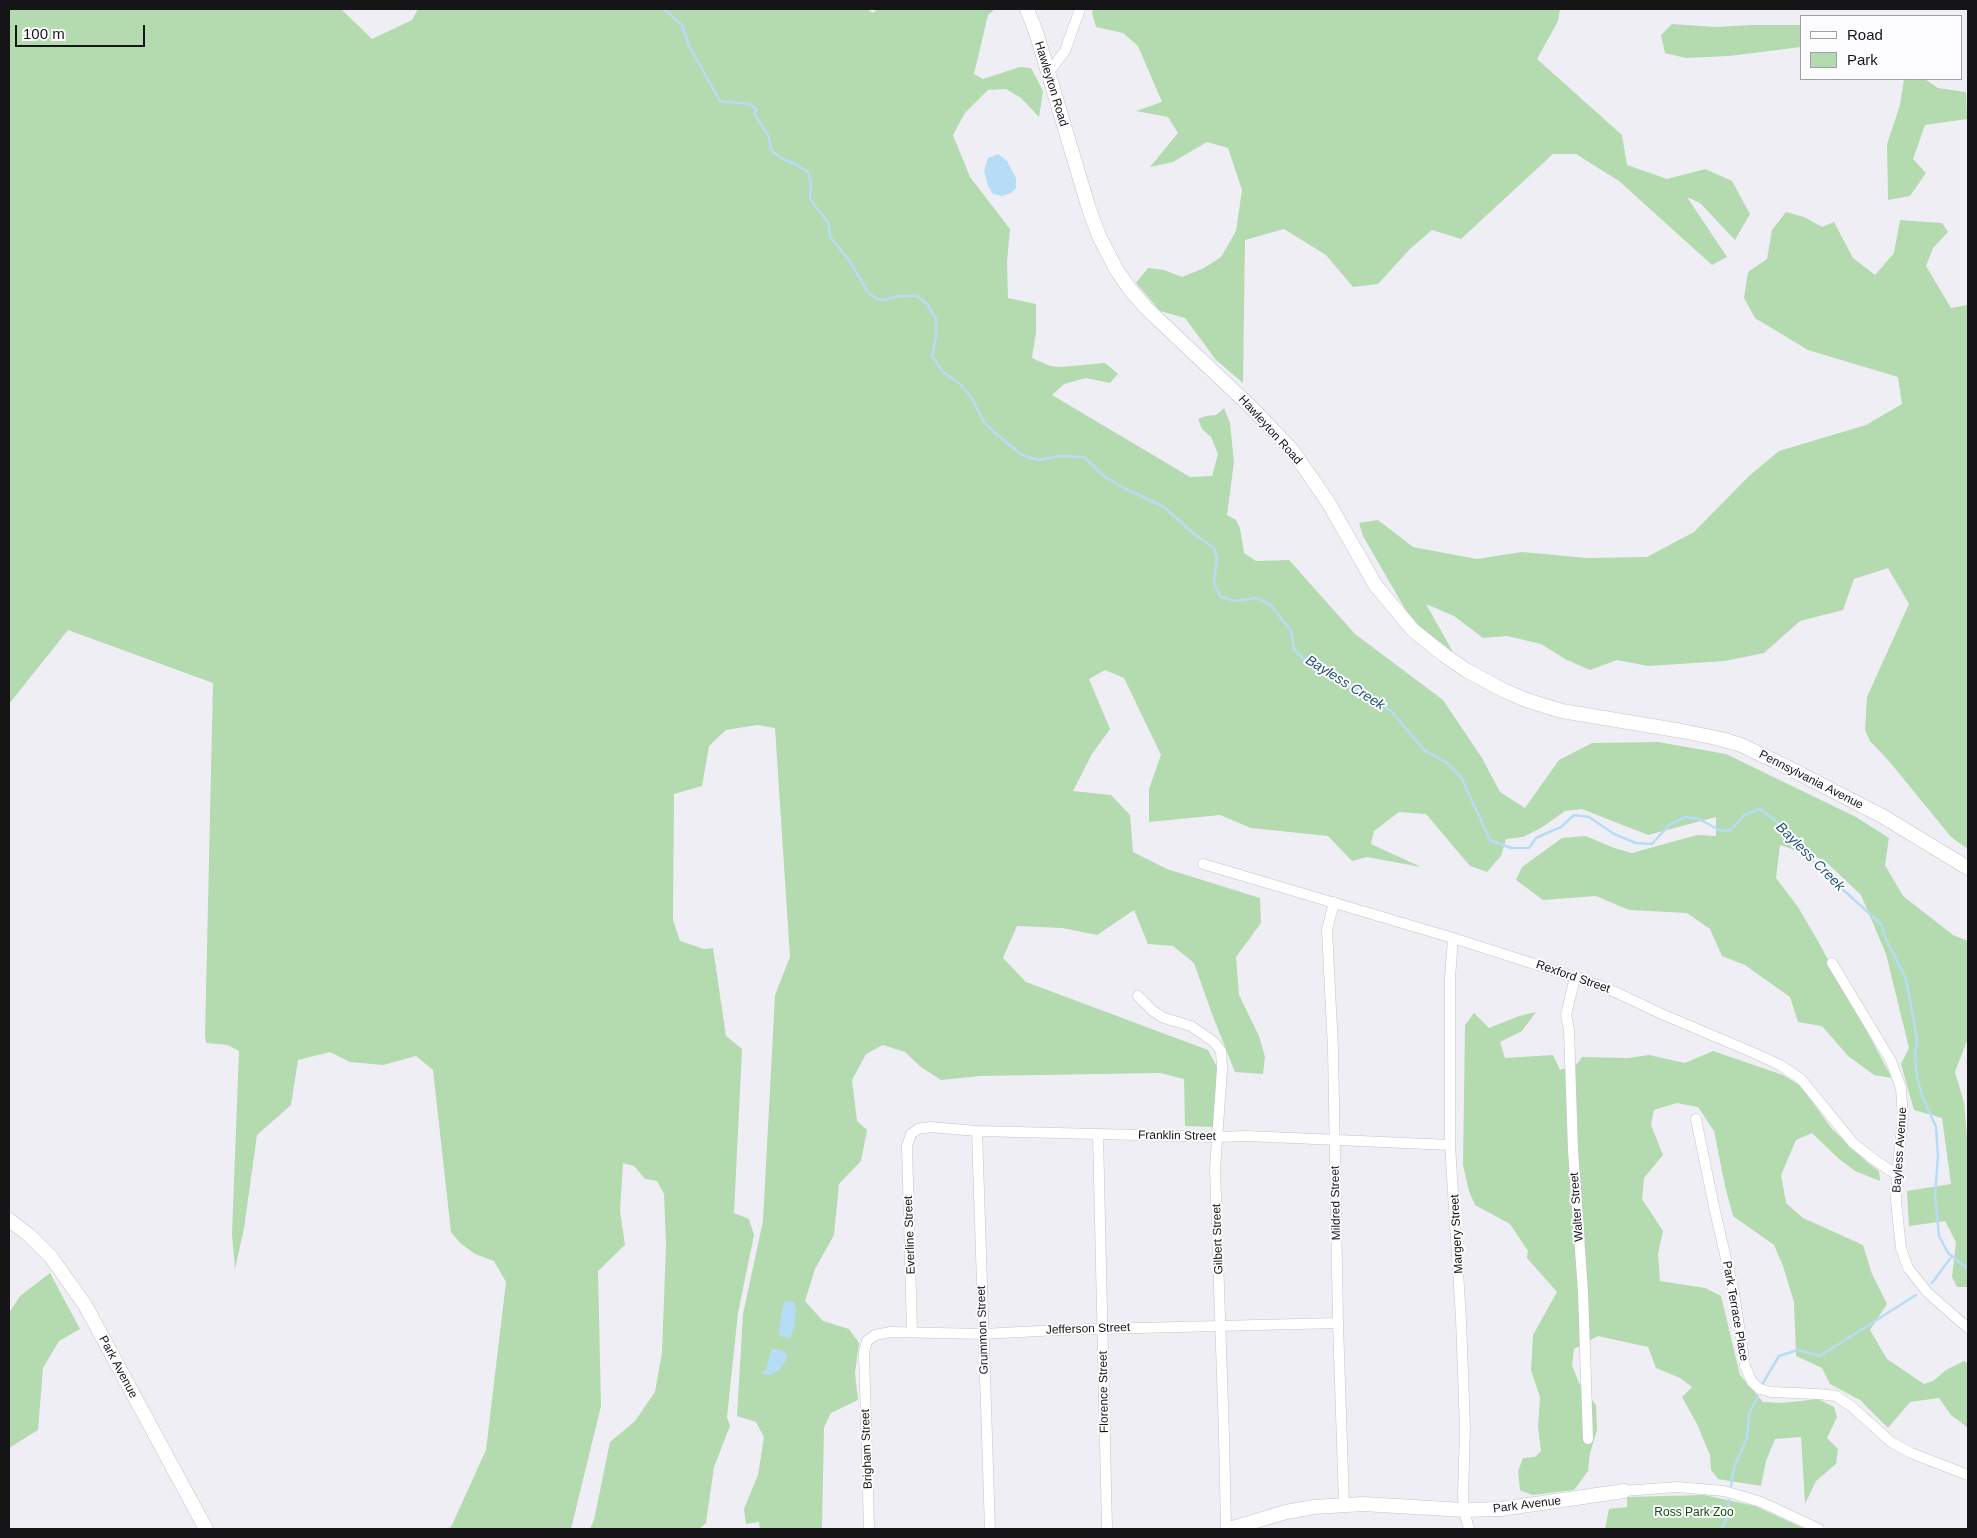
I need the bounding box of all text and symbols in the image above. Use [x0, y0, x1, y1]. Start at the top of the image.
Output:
scale bar [18, 15, 148, 47]
legend [1800, 15, 1962, 80]
text: 100 m [23, 25, 65, 42]
text: Road [1847, 26, 1883, 43]
street label: Hawleyton Road [1031, 40, 1071, 128]
text: Park [1847, 51, 1878, 68]
street label: Hawleyton Road [1235, 392, 1305, 468]
water label: Bayless Creek [1302, 652, 1388, 714]
street label: Pennsylvania Avenue [1756, 747, 1866, 813]
water label: Bayless Creek [1772, 819, 1848, 895]
street label: Rexford Street [1534, 958, 1612, 996]
street label: Bayless Avenue [1890, 1107, 1910, 1193]
street label: Franklin Street [1138, 1128, 1216, 1144]
street label: Mildred Street [1328, 1166, 1344, 1240]
street label: Walter Street [1567, 1172, 1587, 1242]
street label: Margery Street [1448, 1194, 1466, 1274]
street label: Everline Street [901, 1195, 919, 1275]
street label: Gilbert Street [1210, 1203, 1226, 1275]
street label: Park Terrace Place [1719, 1260, 1751, 1362]
street label: Grummon Street [974, 1285, 992, 1375]
street label: Jefferson Street [1046, 1320, 1130, 1338]
street label: Park Avenue [96, 1333, 140, 1401]
street label: Florence Street [1096, 1351, 1112, 1433]
street label: Brigham Street [858, 1409, 876, 1489]
street label: Park Avenue [1492, 1494, 1562, 1516]
park label: Ross Park Zoo [1654, 1506, 1734, 1520]

